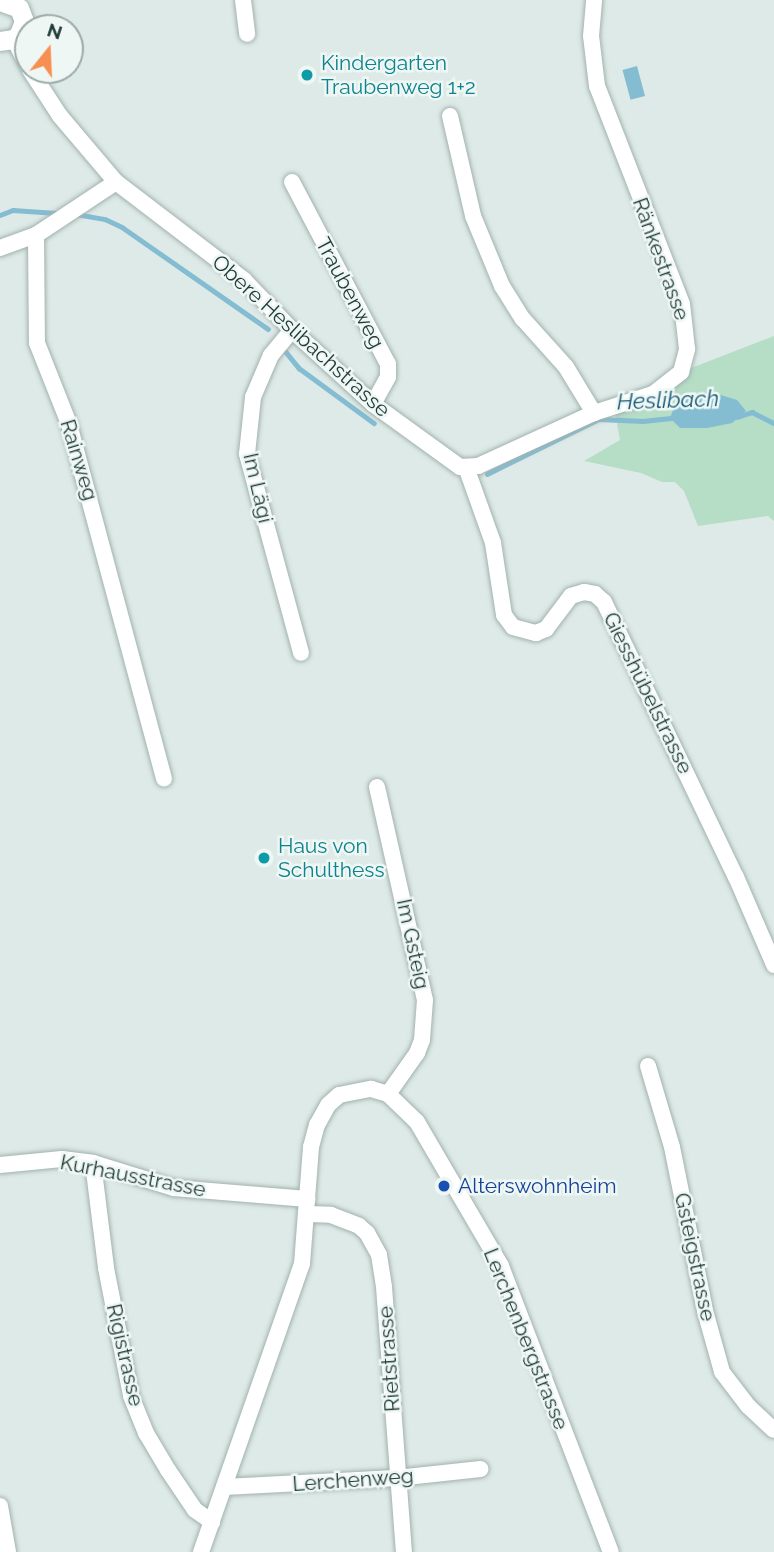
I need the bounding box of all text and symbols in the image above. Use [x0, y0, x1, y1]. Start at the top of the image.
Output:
north arrow [14, 14, 84, 84]
text: N [45, 18, 65, 44]
place label: Kindergarten Traubenweg 1+2 [321, 50, 476, 100]
marker: Kindergarten Traubenweg 1+2 [299, 67, 315, 83]
street label: Ränkestrasse [627, 194, 695, 324]
street label: Traubenweg [310, 233, 390, 353]
street label: Obere Heslibachstrasse [207, 249, 395, 423]
water label: Heslibach [616, 384, 720, 416]
street label: Rainweg [55, 416, 103, 504]
street label: Im Lägi [238, 451, 278, 525]
street label: Giesshübelstrasse [598, 608, 698, 778]
place label: Haus von Schulthess [278, 833, 385, 883]
marker: Haus von Schulthess [256, 850, 272, 866]
street label: Im Gsteig [391, 896, 435, 992]
street label: Kurhausstrasse [58, 1150, 208, 1202]
place label: Alterswohnheim [458, 1173, 617, 1199]
marker: Alterswohnheim [436, 1178, 452, 1194]
street label: Gsteigstrasse [669, 1191, 721, 1323]
street label: Lerchenbergstrasse [478, 1245, 574, 1433]
street label: Rigistrasse [101, 1301, 149, 1409]
street label: Rietstrasse [373, 1305, 405, 1413]
street label: Lerchenweg [292, 1463, 414, 1497]

